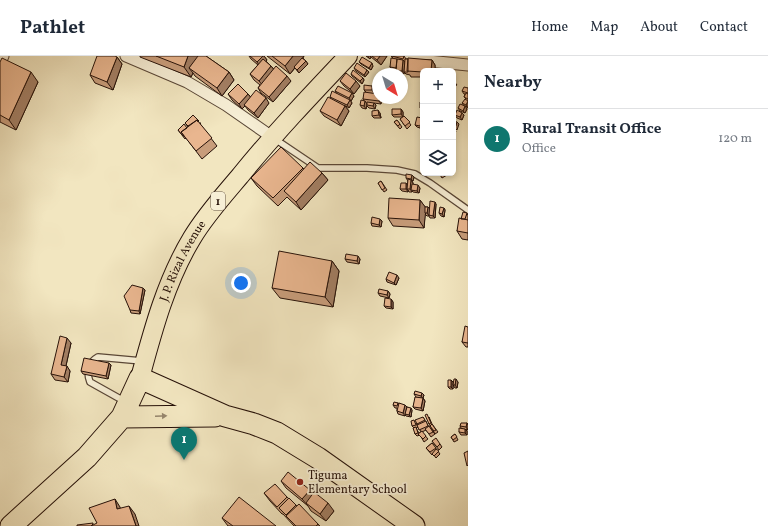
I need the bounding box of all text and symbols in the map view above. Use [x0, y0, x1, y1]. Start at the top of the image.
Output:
text: Pathlet [20, 15, 85, 41]
text: Home [531, 18, 568, 37]
text: Map [590, 18, 618, 37]
text: About [640, 18, 678, 37]
text: Contact [700, 18, 748, 37]
north arrow [372, 68, 408, 104]
map controls [420, 68, 456, 176]
button: + [420, 68, 456, 104]
text: Nearby [484, 71, 542, 94]
button: − [420, 104, 456, 140]
text: Rural Transit Office [522, 119, 661, 140]
text: 1 [494, 130, 500, 148]
text: 120 m [718, 130, 752, 148]
button: layers [420, 140, 456, 176]
text: Office [522, 140, 556, 158]
road number: 1 [211, 192, 225, 210]
street label: J. P. Rizal Avenue [156, 217, 210, 304]
your location [231, 273, 251, 293]
one-way arrow [155, 413, 167, 420]
pin: 1 [171, 427, 197, 460]
place label: Tiguma Elementary School [308, 468, 407, 498]
marker: Tiguma Elementary School [295, 477, 305, 487]

